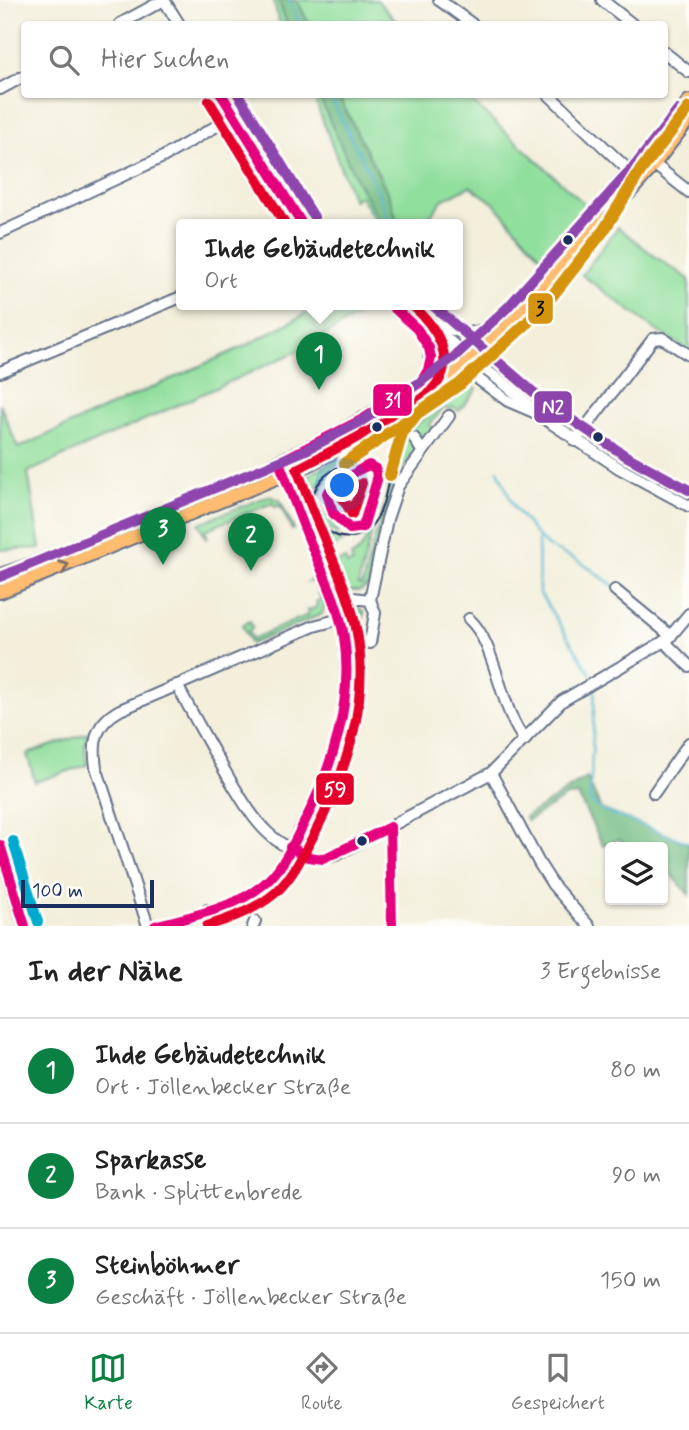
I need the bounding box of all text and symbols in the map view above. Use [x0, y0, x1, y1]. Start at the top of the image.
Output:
search box [21, 21, 668, 98]
icon: search [45, 41, 83, 79]
text: Hier suchen [101, 43, 229, 77]
popup [176, 219, 463, 310]
text: Ihde Gebäudetechnik [204, 233, 435, 267]
unlabelled marker [561, 233, 575, 247]
text: Ort [204, 267, 238, 297]
line badge: 3 [527, 292, 554, 325]
text: 3 [536, 297, 545, 322]
pin: 1 [296, 332, 342, 390]
line badge: 31 [372, 383, 413, 417]
text: 31 [385, 389, 401, 414]
line badge: N2 [533, 390, 573, 424]
text: N2 [542, 396, 565, 421]
unlabelled marker [370, 420, 384, 434]
unlabelled marker [591, 430, 605, 444]
your location [325, 468, 359, 502]
pin: 3 [140, 507, 186, 565]
pin: 2 [228, 513, 274, 571]
one-way arrow [58, 560, 70, 574]
line badge: 59 [315, 772, 355, 806]
text: 59 [324, 778, 346, 803]
unlabelled marker [355, 834, 369, 848]
map controls [605, 842, 668, 905]
button: layers [605, 842, 668, 905]
scale bar [21, 877, 154, 909]
text: 100 m [32, 879, 83, 904]
text: In der Nähe [28, 952, 183, 991]
text: 3 Ergebnisse [540, 957, 661, 987]
text: Ihde Gebäudetechnik [95, 1039, 326, 1073]
text: 1 [46, 1056, 56, 1086]
text: 80 m [610, 1056, 661, 1086]
text: Ort · Jöllenbecker Straße [95, 1073, 351, 1103]
text: Sparkasse [95, 1144, 206, 1178]
text: 2 [45, 1161, 57, 1191]
text: 90 m [612, 1161, 661, 1191]
text: Bank · Splittenbrede [95, 1178, 302, 1208]
text: Steinböhmer [95, 1249, 239, 1283]
text: 3 [46, 1266, 56, 1296]
text: 150 m [600, 1266, 661, 1296]
text: Geschäft · Jöllenbecker Straße [95, 1283, 407, 1313]
tab: Karte [84, 1349, 133, 1416]
tab: Route [301, 1349, 342, 1416]
tab: Gespeichert [511, 1349, 605, 1416]

